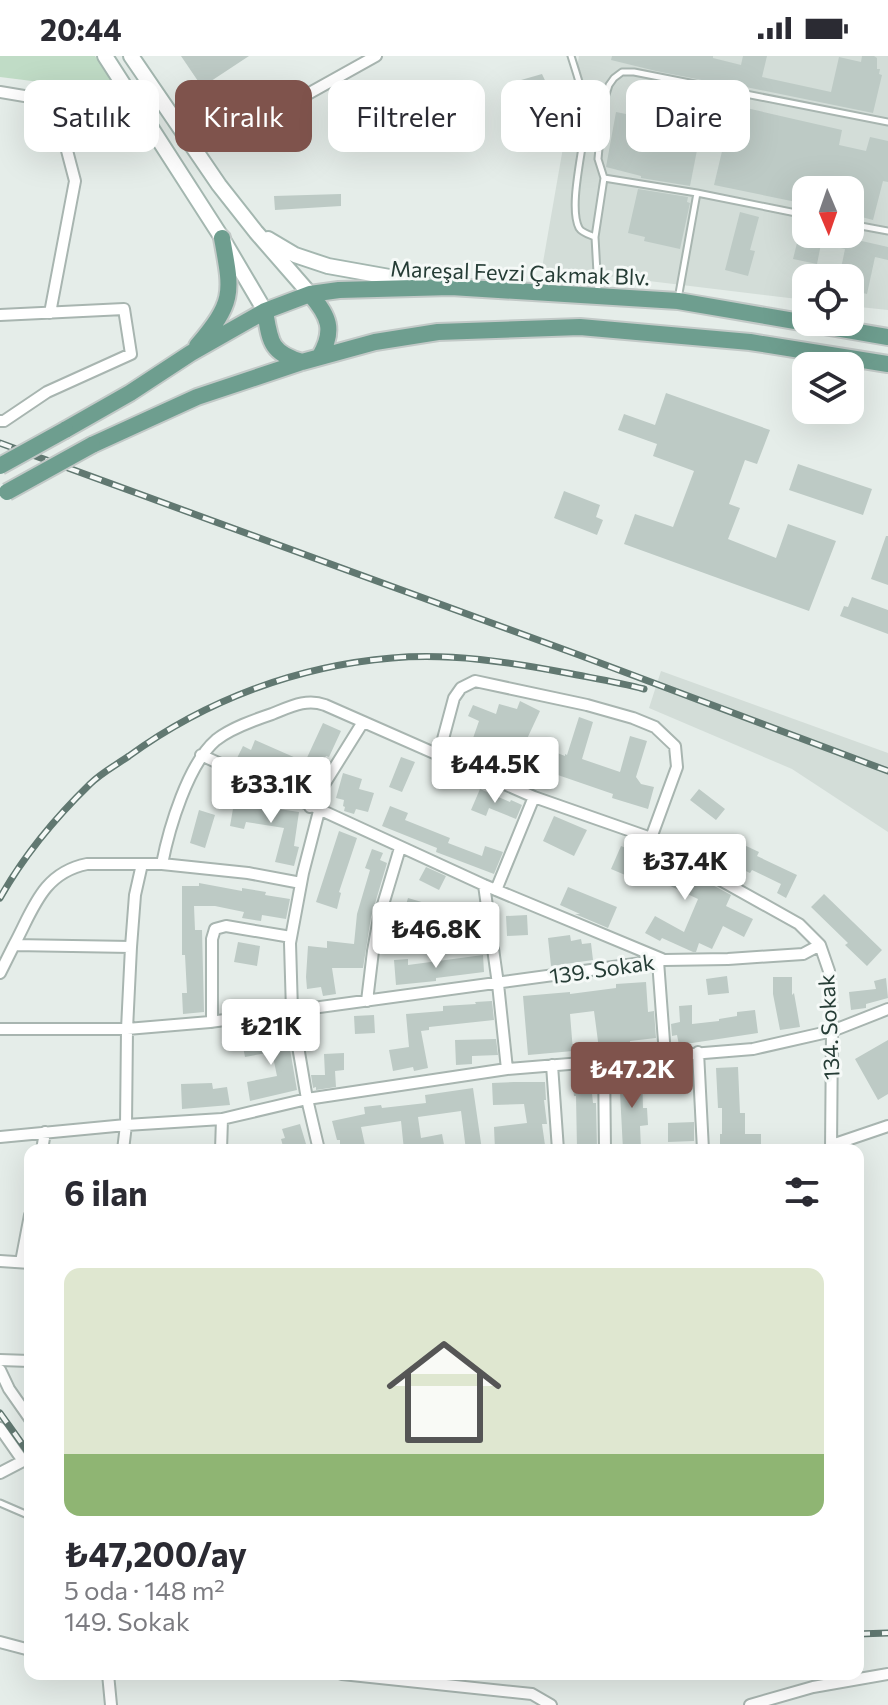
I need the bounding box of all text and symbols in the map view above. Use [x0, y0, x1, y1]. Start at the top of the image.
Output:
text: 20:44 [40, 10, 122, 47]
chip: Satılık [24, 80, 159, 152]
chip: Kiralık [175, 80, 312, 152]
chip: Filtreler [328, 80, 485, 152]
chip: Yeni [501, 80, 610, 152]
chip: Daire [626, 80, 750, 152]
north arrow [792, 176, 864, 248]
map controls [792, 176, 864, 424]
street label: Mareşal Fevzi Çakmak Blv. [390, 254, 650, 291]
button: locate [792, 264, 864, 336]
button: layers [792, 352, 864, 424]
pin: ₺44.5K [430, 737, 560, 805]
text: ₺44.5K [450, 747, 540, 778]
pin: ₺33.1K [206, 757, 336, 825]
text: ₺33.1K [230, 767, 312, 798]
pin: ₺37.4K [620, 834, 750, 902]
text: ₺37.4K [642, 844, 728, 875]
pin: ₺46.8K [371, 902, 501, 970]
text: ₺46.8K [390, 912, 482, 943]
street label: 139. Sokak [548, 948, 656, 989]
street label: 134. Sokak [812, 973, 845, 1081]
pin: ₺21K [224, 999, 318, 1067]
text: ₺21K [240, 1009, 302, 1040]
pin: ₺47.2K [567, 1042, 697, 1110]
text: ₺47.2K [589, 1052, 675, 1083]
icon: filters [780, 1170, 824, 1214]
text: 6 ilan [64, 1171, 148, 1213]
icon: home [372, 1320, 516, 1464]
text: ₺47,200/ay [64, 1532, 247, 1574]
text: 5 oda · 148 m² [64, 1574, 225, 1605]
text: 149. Sokak [64, 1605, 190, 1636]

